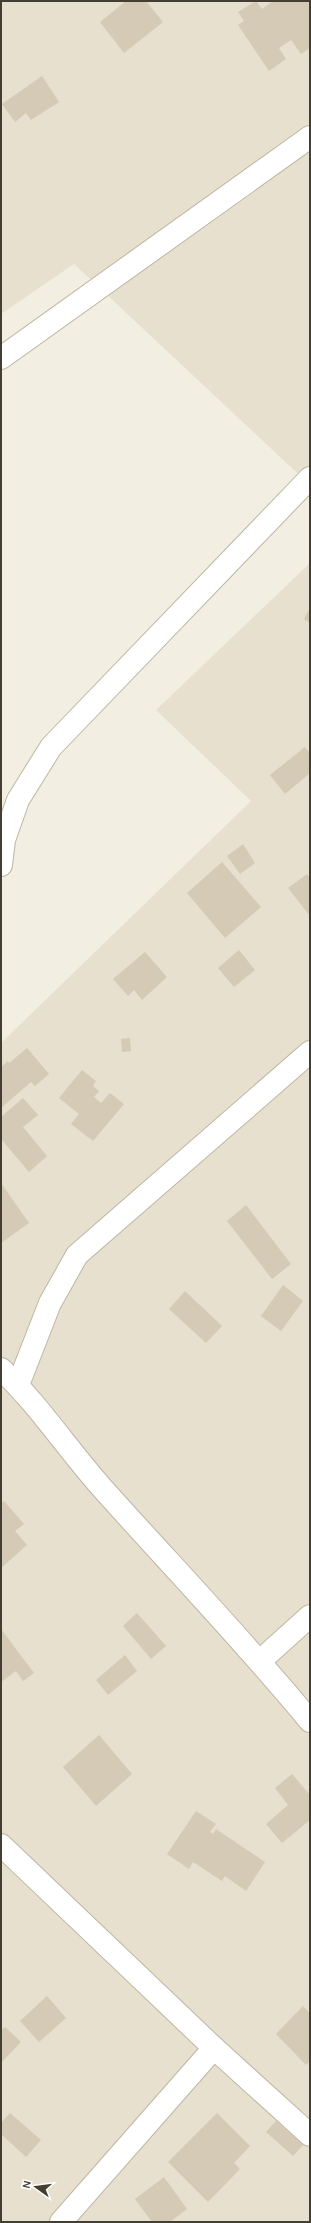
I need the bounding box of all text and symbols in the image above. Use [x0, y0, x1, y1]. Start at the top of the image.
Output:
north arrow [16, 2167, 56, 2207]
text: N [20, 2179, 34, 2190]

